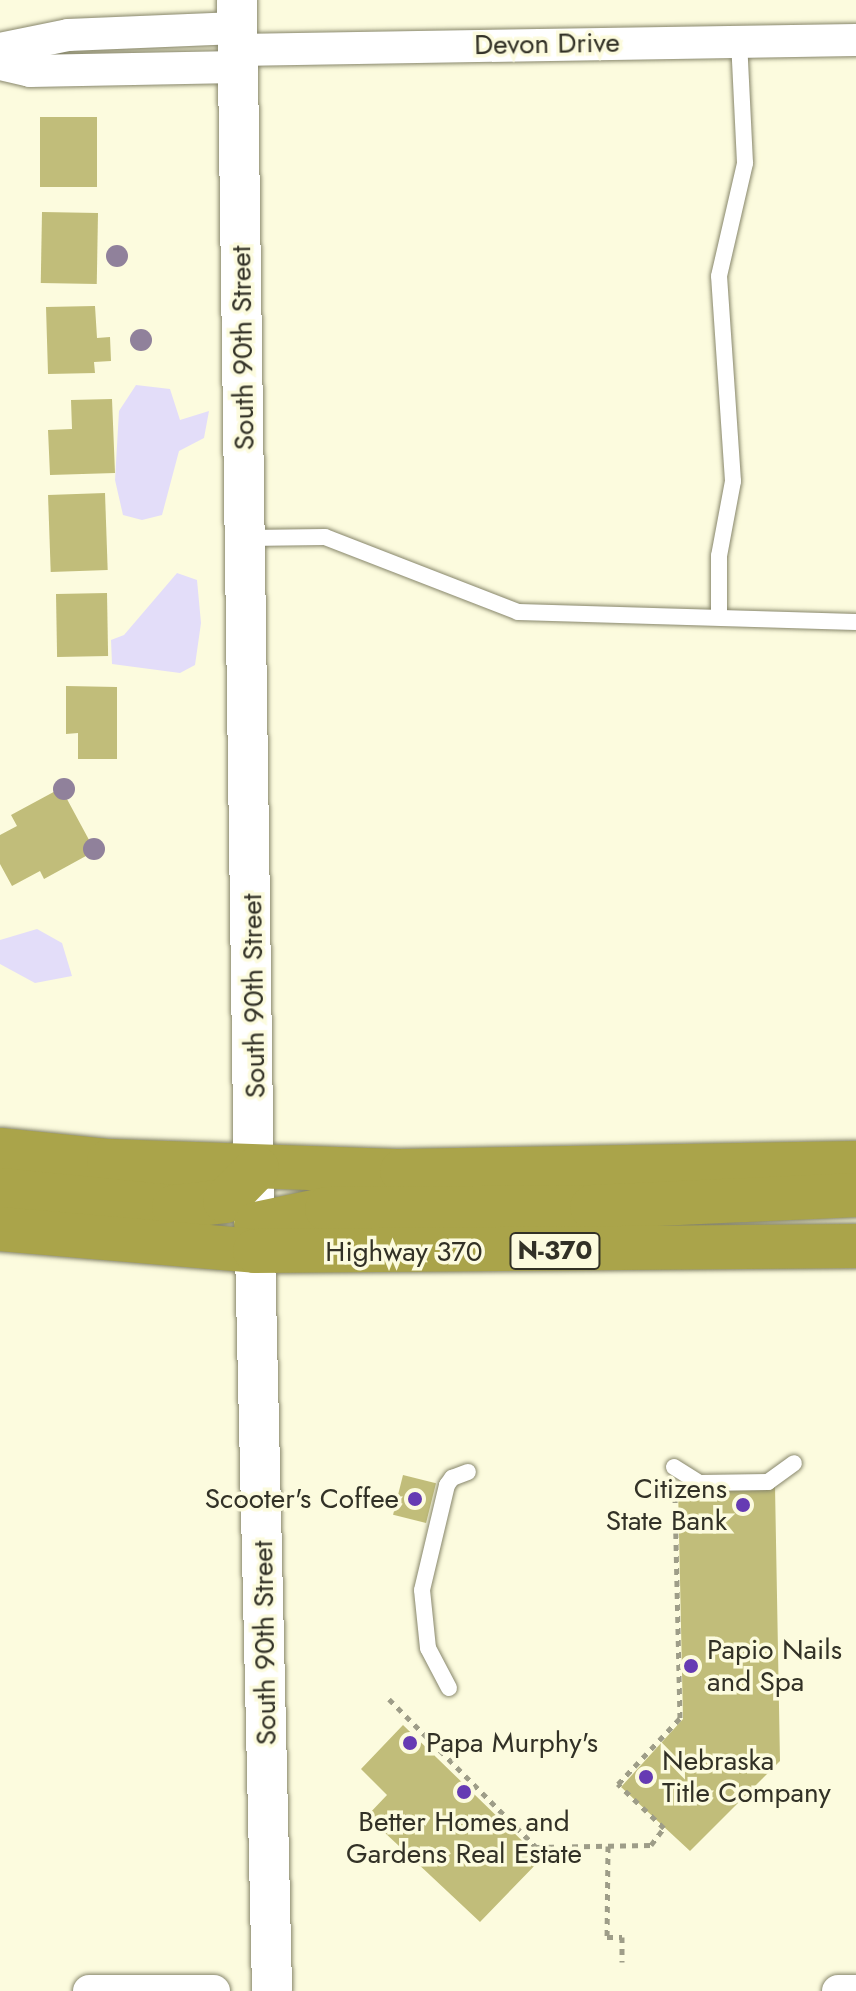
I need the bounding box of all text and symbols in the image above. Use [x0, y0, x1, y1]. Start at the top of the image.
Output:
street label: Devon Drive [474, 26, 620, 62]
street label: South 90th Street [224, 245, 262, 451]
street label: South 90th Street [235, 893, 273, 1099]
road number: N-370 [509, 1229, 601, 1273]
street label: Highway 370 [325, 1235, 483, 1269]
place label: Citizens State Bank [606, 1472, 727, 1538]
place label: Scooter's Coffee [205, 1482, 399, 1516]
marker: Scooter's Coffee [406, 1490, 424, 1508]
marker: Citizens State Bank [734, 1496, 752, 1514]
street label: South 90th Street [246, 1540, 284, 1746]
place label: Papio Nails and Spa [707, 1633, 842, 1699]
marker: Papio Nails and Spa [682, 1657, 700, 1675]
place label: Papa Murphy's [426, 1726, 598, 1760]
marker: Papa Murphy's [401, 1734, 419, 1752]
place label: Nebraska Title Company [662, 1744, 831, 1810]
marker: Nebraska Title Company [637, 1768, 655, 1786]
marker: Better Homes and Gardens Real Estate [455, 1783, 473, 1801]
place label: Better Homes and Gardens Real Estate [346, 1805, 582, 1871]

